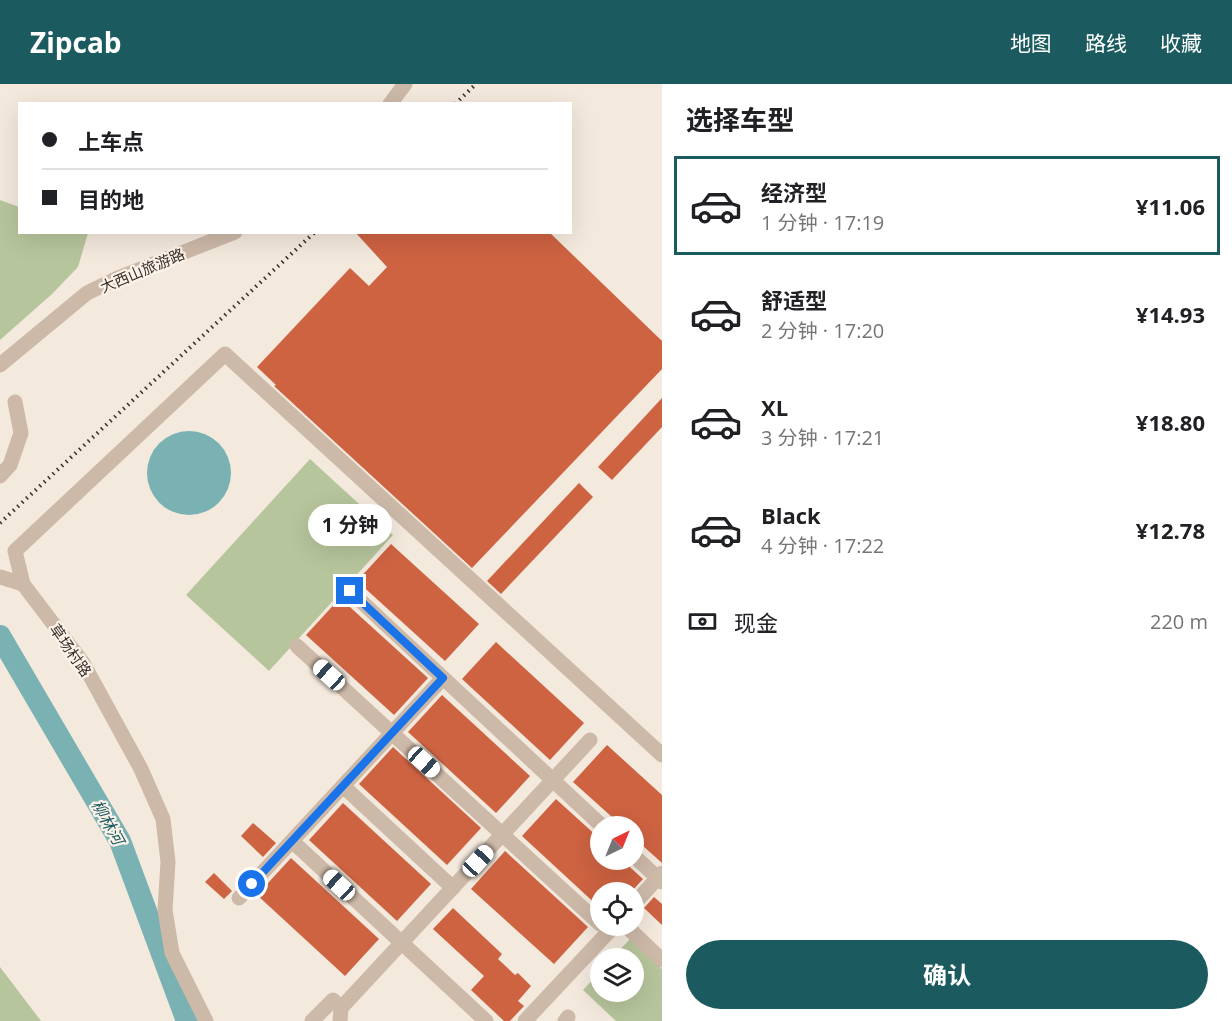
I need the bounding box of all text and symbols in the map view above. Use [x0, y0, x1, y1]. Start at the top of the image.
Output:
text: Zipcab [30, 23, 122, 61]
text: 地图 [1010, 29, 1052, 57]
text: 路线 [1085, 29, 1127, 57]
text: 收藏 [1160, 29, 1202, 57]
text: 选择车型 [686, 101, 794, 138]
text: 上车点 [78, 126, 144, 156]
text: 经济型 [761, 177, 827, 207]
icon: car [689, 179, 743, 233]
text: 目的地 [78, 184, 144, 214]
text: ¥11.06 [1136, 191, 1205, 221]
text: 1 分钟 · 17:19 [761, 209, 884, 236]
street label: 大西山旅游路 [97, 243, 187, 297]
text: 舒适型 [761, 285, 827, 315]
icon: car [689, 287, 743, 341]
text: ¥14.93 [1136, 299, 1205, 329]
text: 2 分钟 · 17:20 [761, 317, 884, 344]
text: XL [761, 392, 788, 422]
icon: car [689, 395, 743, 449]
text: ¥18.80 [1136, 407, 1205, 437]
text: 3 分钟 · 17:21 [761, 424, 884, 451]
text: Black [761, 500, 821, 530]
icon: car [689, 503, 743, 557]
callout: 1 分钟 [308, 504, 392, 546]
text: 1 分钟 [322, 511, 378, 538]
text: ¥12.78 [1136, 515, 1205, 545]
text: 4 分钟 · 17:22 [761, 532, 884, 559]
route end [336, 577, 363, 604]
icon: cash [686, 605, 719, 638]
text: 现金 [734, 607, 778, 637]
text: 220 m [1150, 608, 1208, 635]
street label: 草场村路 [46, 620, 96, 680]
car [310, 656, 348, 694]
car [405, 743, 443, 781]
water label: 柳林河 [87, 796, 131, 851]
north arrow [590, 816, 644, 870]
map controls [590, 816, 644, 1002]
car [459, 842, 497, 880]
car [320, 866, 358, 904]
route start [238, 870, 265, 897]
button: locate [590, 882, 644, 936]
button: 确认 [686, 940, 1208, 1009]
button: layers [590, 948, 644, 1002]

